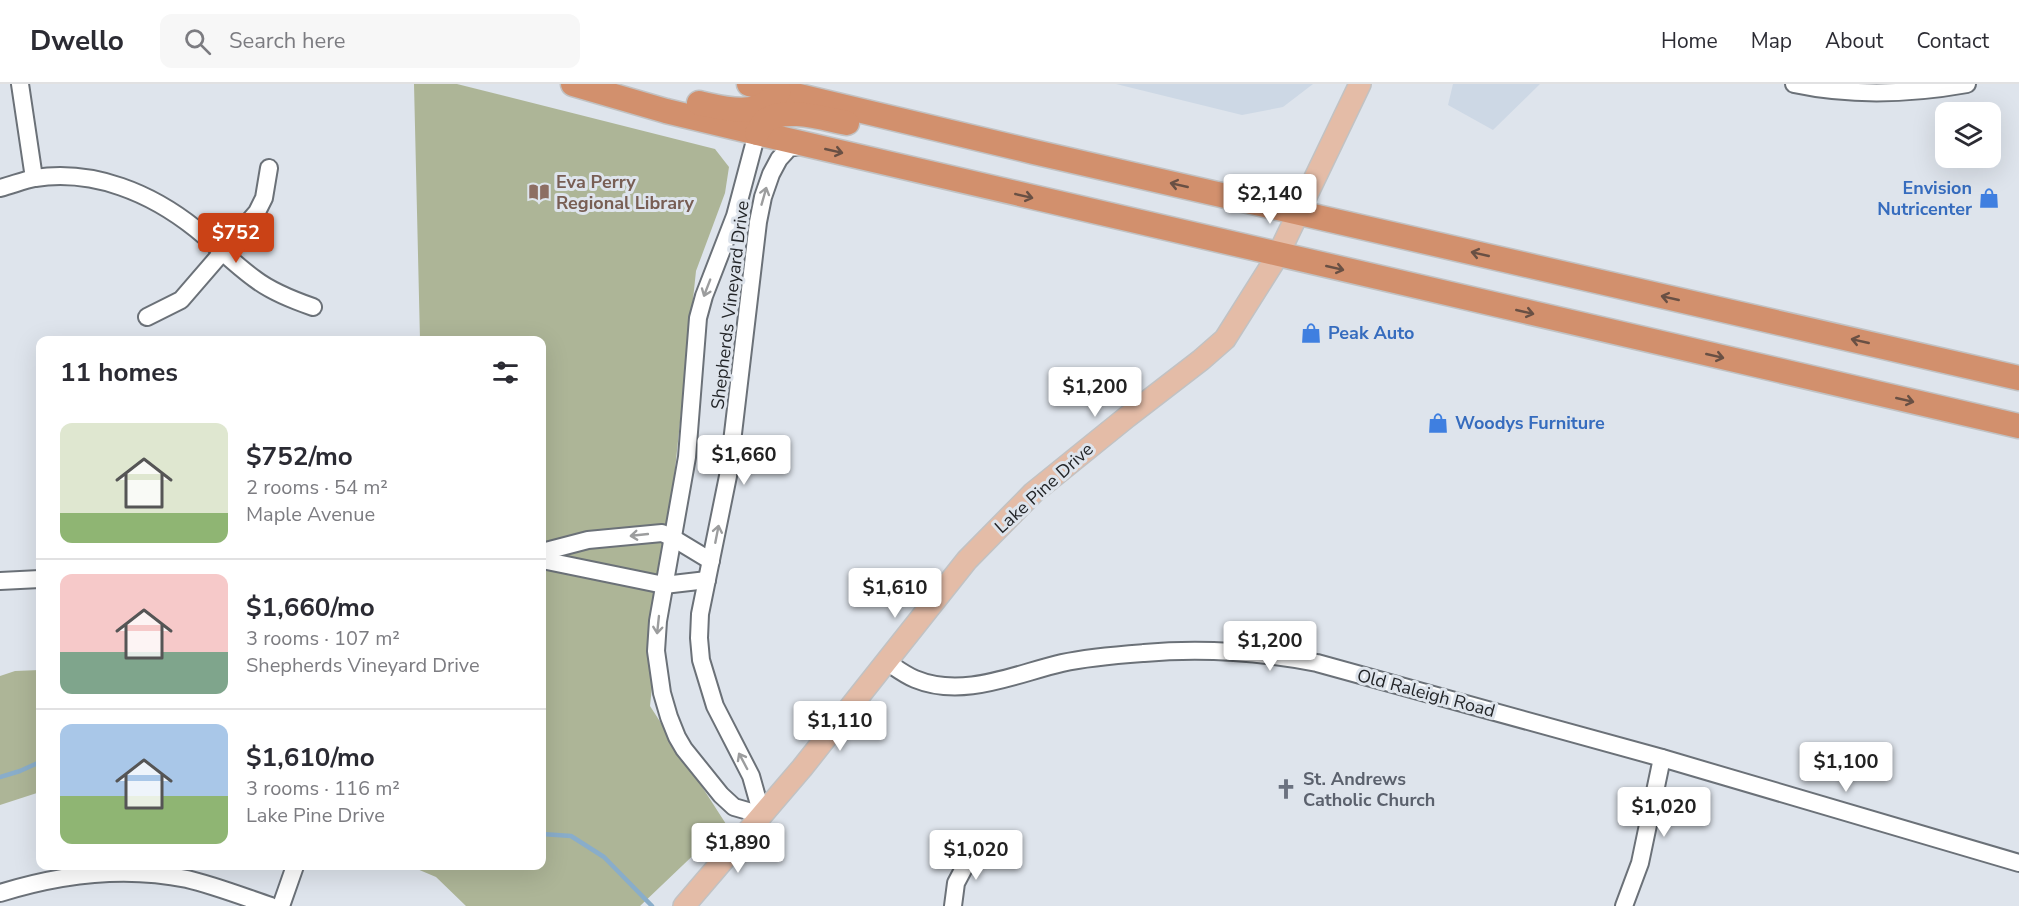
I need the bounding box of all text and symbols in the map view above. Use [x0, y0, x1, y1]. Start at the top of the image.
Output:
search box [160, 14, 580, 68]
text: Dwello [30, 22, 124, 60]
icon: search [181, 25, 214, 58]
text: Search here [229, 26, 346, 56]
text: Home [1661, 27, 1718, 55]
text: Map [1751, 27, 1792, 55]
text: About [1825, 27, 1883, 55]
text: Contact [1916, 27, 1989, 55]
map controls [1935, 102, 2001, 168]
button: layers [1935, 102, 2001, 168]
one-way arrow [825, 146, 844, 158]
place label: Eva Perry Regional Library [556, 170, 695, 215]
pin: $2,140 [1221, 174, 1319, 225]
place label: Envision Nutricenter [1877, 176, 1972, 221]
one-way arrow [1170, 179, 1189, 190]
library icon: Eva Perry Regional Library [527, 180, 551, 204]
text: $2,140 [1238, 180, 1302, 207]
shop icon: Envision Nutricenter [1977, 186, 2001, 210]
one-way arrow [759, 187, 770, 206]
one-way arrow [1015, 190, 1034, 202]
street label: Shepherds Vineyard Drive [705, 199, 755, 411]
pin: $752 [200, 213, 272, 264]
text: $752 [212, 219, 260, 246]
one-way arrow [1470, 248, 1489, 260]
one-way arrow [1325, 262, 1344, 274]
one-way arrow [701, 278, 712, 297]
one-way arrow [1660, 291, 1679, 303]
one-way arrow [1515, 306, 1534, 318]
shop icon: Peak Auto [1299, 321, 1323, 345]
place label: Peak Auto [1328, 321, 1414, 345]
one-way arrow [1850, 335, 1869, 347]
one-way arrow [1705, 350, 1724, 362]
text: 11 homes [60, 355, 178, 390]
icon: filters [489, 356, 522, 389]
pin: $1,200 [1046, 367, 1144, 418]
text: $1,200 [1063, 373, 1127, 400]
one-way arrow [1895, 394, 1914, 406]
shop icon: Woodys Furniture [1426, 411, 1450, 435]
place label: Woodys Furniture [1455, 411, 1605, 435]
pin: $1,660 [695, 435, 793, 486]
street label: Lake Pine Drive [990, 437, 1098, 539]
text: $752/mo [246, 439, 353, 474]
text: $1,660 [712, 441, 776, 468]
icon: home [108, 447, 180, 519]
text: 2 rooms · 54 m² [246, 474, 388, 501]
text: Maple Avenue [246, 501, 375, 528]
one-way arrow [712, 525, 723, 545]
one-way arrow [629, 530, 649, 541]
pin: $1,610 [846, 568, 944, 619]
text: $1,610 [863, 574, 927, 601]
text: $1,660/mo [246, 590, 375, 625]
icon: home [108, 598, 180, 670]
one-way arrow [652, 615, 663, 635]
pin: $1,200 [1221, 621, 1319, 672]
text: 3 rooms · 107 m² [246, 625, 400, 652]
text: $1,200 [1238, 627, 1302, 654]
text: Shepherds Vineyard Drive [246, 652, 480, 679]
street label: Old Raleigh Road [1354, 663, 1498, 723]
pin: $1,110 [791, 701, 889, 752]
text: $1,110 [808, 707, 872, 734]
text: $1,610/mo [246, 740, 375, 775]
pin: $1,100 [1797, 742, 1895, 793]
icon: home [108, 748, 180, 820]
text: $1,100 [1814, 748, 1878, 775]
one-way arrow [736, 752, 748, 770]
place label: St. Andrews Catholic Church [1303, 767, 1435, 812]
text: 3 rooms · 116 m² [246, 775, 400, 802]
church icon: St. Andrews Catholic Church [1274, 777, 1298, 801]
pin: $1,020 [1615, 787, 1713, 838]
text: $1,020 [1632, 793, 1696, 820]
text: Lake Pine Drive [246, 802, 385, 829]
pin: $1,890 [689, 823, 787, 874]
text: $1,890 [706, 829, 770, 856]
pin: $1,020 [927, 830, 1025, 881]
text: $1,020 [944, 836, 1008, 863]

